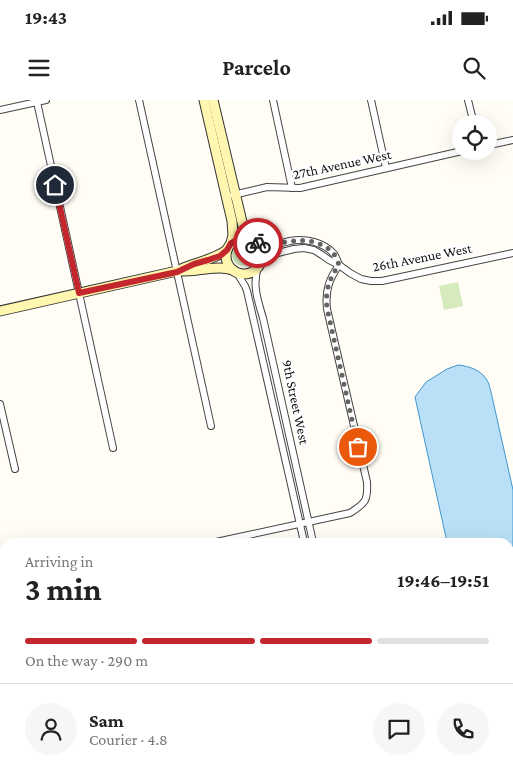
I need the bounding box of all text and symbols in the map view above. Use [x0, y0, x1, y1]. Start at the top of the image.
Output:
text: 19:43 [25, 7, 67, 28]
icon: menu [25, 54, 53, 82]
icon: search [460, 54, 488, 82]
text: Parcelo [222, 55, 291, 80]
map controls [452, 115, 497, 160]
button: locate [452, 115, 497, 160]
street label: 27th Avenue West [291, 146, 393, 182]
pin [34, 164, 76, 206]
icon: home [41, 171, 69, 199]
courier [233, 218, 283, 268]
icon: bike [244, 229, 272, 257]
street label: 26th Avenue West [371, 239, 473, 274]
street label: 9th Street West [279, 358, 313, 446]
pin [337, 426, 379, 468]
icon: bag [344, 433, 372, 461]
text: Arriving in [25, 553, 93, 570]
text: 19:46–19:51 [397, 570, 489, 591]
text: 3 min [25, 571, 102, 607]
text: On the way · 290 m [25, 652, 148, 669]
button: person [25, 703, 77, 755]
button: chat [373, 703, 425, 755]
button: phone [437, 703, 489, 755]
text: Sam [89, 710, 124, 731]
text: Courier · 4.8 [89, 731, 168, 748]

